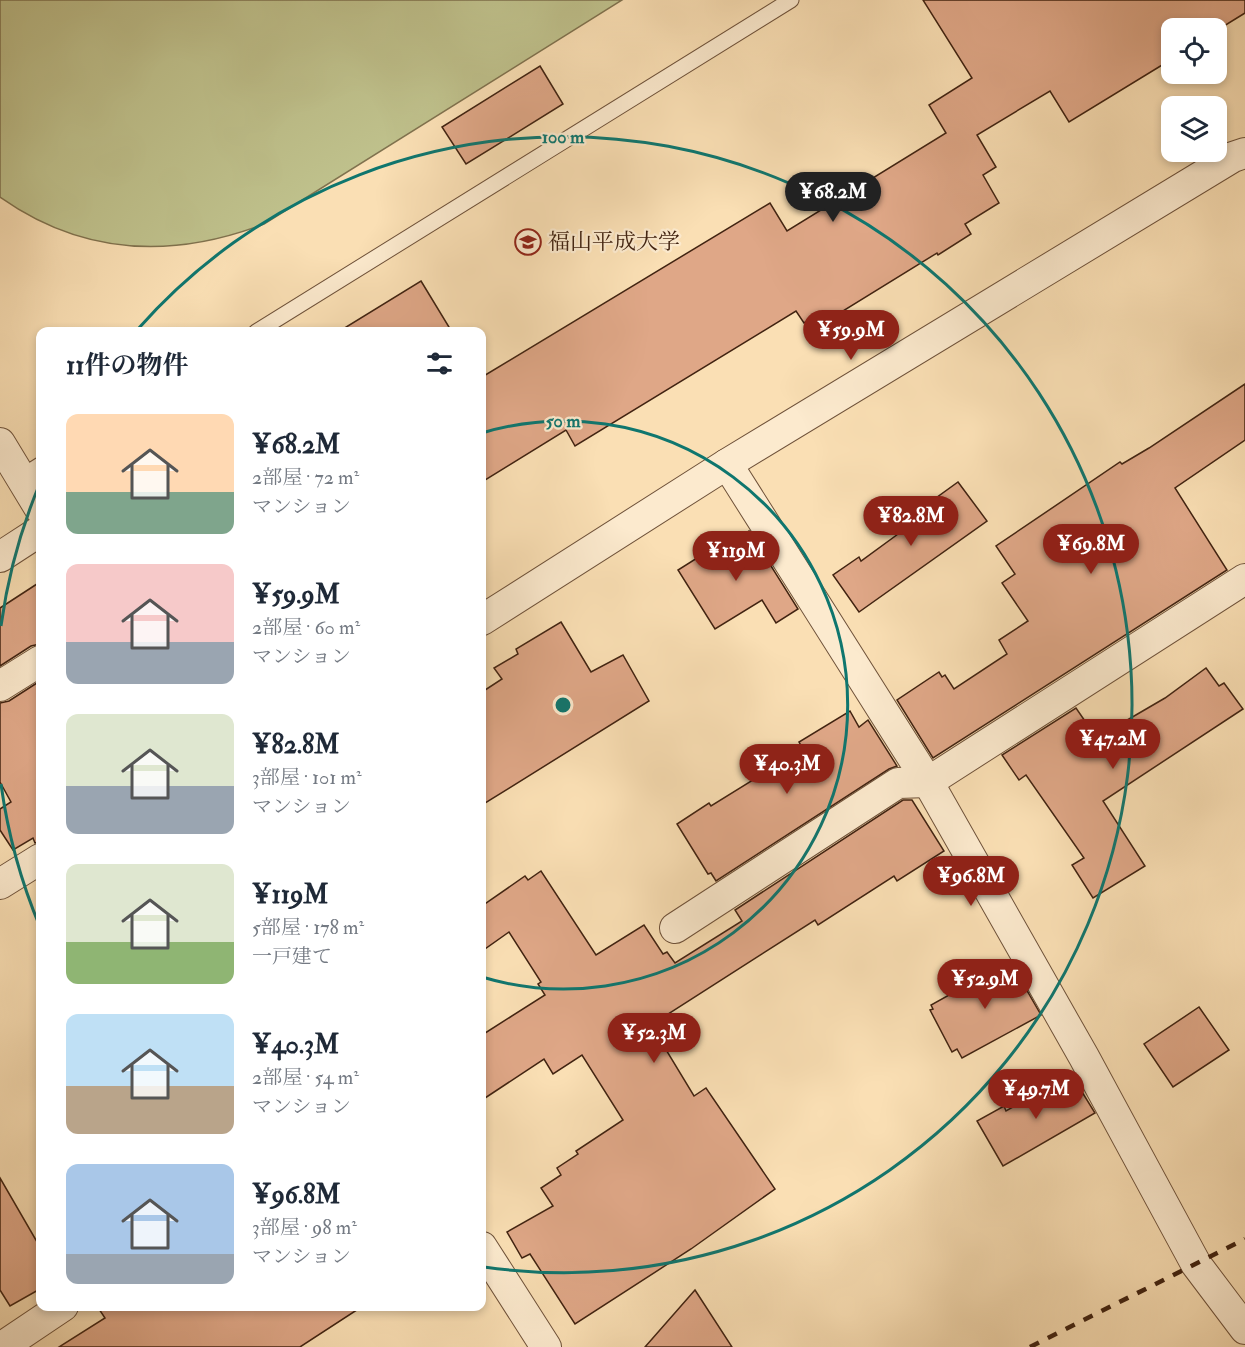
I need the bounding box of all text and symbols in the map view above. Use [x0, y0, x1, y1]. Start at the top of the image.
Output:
map controls [1161, 18, 1227, 162]
button: locate [1161, 18, 1227, 84]
button: layers [1161, 96, 1227, 162]
text: 100 m [542, 126, 585, 149]
pin: ¥68.2M [784, 172, 882, 223]
text: ¥68.2M [799, 179, 867, 204]
school or university icon: 福山平成大学 [513, 227, 543, 257]
place label: 福山平成大学 [548, 228, 680, 256]
pin: ¥59.9M [802, 310, 900, 361]
text: ¥59.9M [817, 317, 885, 342]
icon: filters [423, 347, 456, 380]
text: 11件の物件 [66, 350, 189, 382]
text: 50 m [546, 410, 581, 433]
text: ¥68.2M [252, 429, 340, 461]
icon: home [114, 438, 186, 510]
text: 2部屋 · 72 m² [252, 465, 359, 490]
text: マンション [252, 494, 351, 519]
pin: ¥82.8M [862, 496, 960, 547]
text: ¥82.8M [877, 503, 945, 528]
pin: ¥69.8M [1042, 524, 1140, 575]
pin: ¥119M [694, 531, 778, 582]
text: ¥69.8M [1057, 531, 1125, 556]
text: ¥119M [707, 538, 765, 563]
text: ¥59.9M [252, 579, 340, 611]
icon: home [114, 588, 186, 660]
text: 2部屋 · 60 m² [252, 615, 360, 640]
text: マンション [252, 644, 351, 669]
centre of rings [553, 695, 573, 715]
pin: ¥47.2M [1064, 719, 1162, 770]
text: ¥47.2M [1079, 726, 1147, 751]
text: ¥82.8M [252, 729, 339, 761]
icon: home [114, 738, 186, 810]
pin: ¥40.3M [738, 744, 836, 795]
text: ¥40.3M [754, 751, 820, 776]
text: 3部屋 · 101 m² [252, 765, 362, 790]
text: マンション [252, 794, 351, 819]
pin: ¥96.8M [922, 856, 1020, 907]
text: ¥96.8M [937, 863, 1005, 888]
text: ¥119M [252, 879, 328, 911]
icon: home [114, 888, 186, 960]
text: 5部屋 · 178 m² [252, 915, 364, 940]
text: 一戸建て [252, 944, 332, 969]
pin: ¥52.9M [936, 959, 1034, 1010]
text: ¥52.9M [951, 966, 1019, 991]
pin: ¥52.3M [605, 1013, 703, 1064]
text: ¥52.3M [622, 1020, 686, 1045]
text: ¥40.3M [252, 1029, 339, 1061]
icon: home [114, 1038, 186, 1110]
text: 2部屋 · 54 m² [252, 1065, 359, 1090]
pin: ¥49.7M [987, 1069, 1085, 1120]
text: ¥49.7M [1002, 1076, 1070, 1101]
text: マンション [252, 1094, 351, 1119]
text: ¥96.8M [252, 1179, 340, 1211]
icon: home [114, 1188, 186, 1260]
text: 3部屋 · 98 m² [252, 1215, 357, 1240]
text: マンション [252, 1244, 351, 1269]

